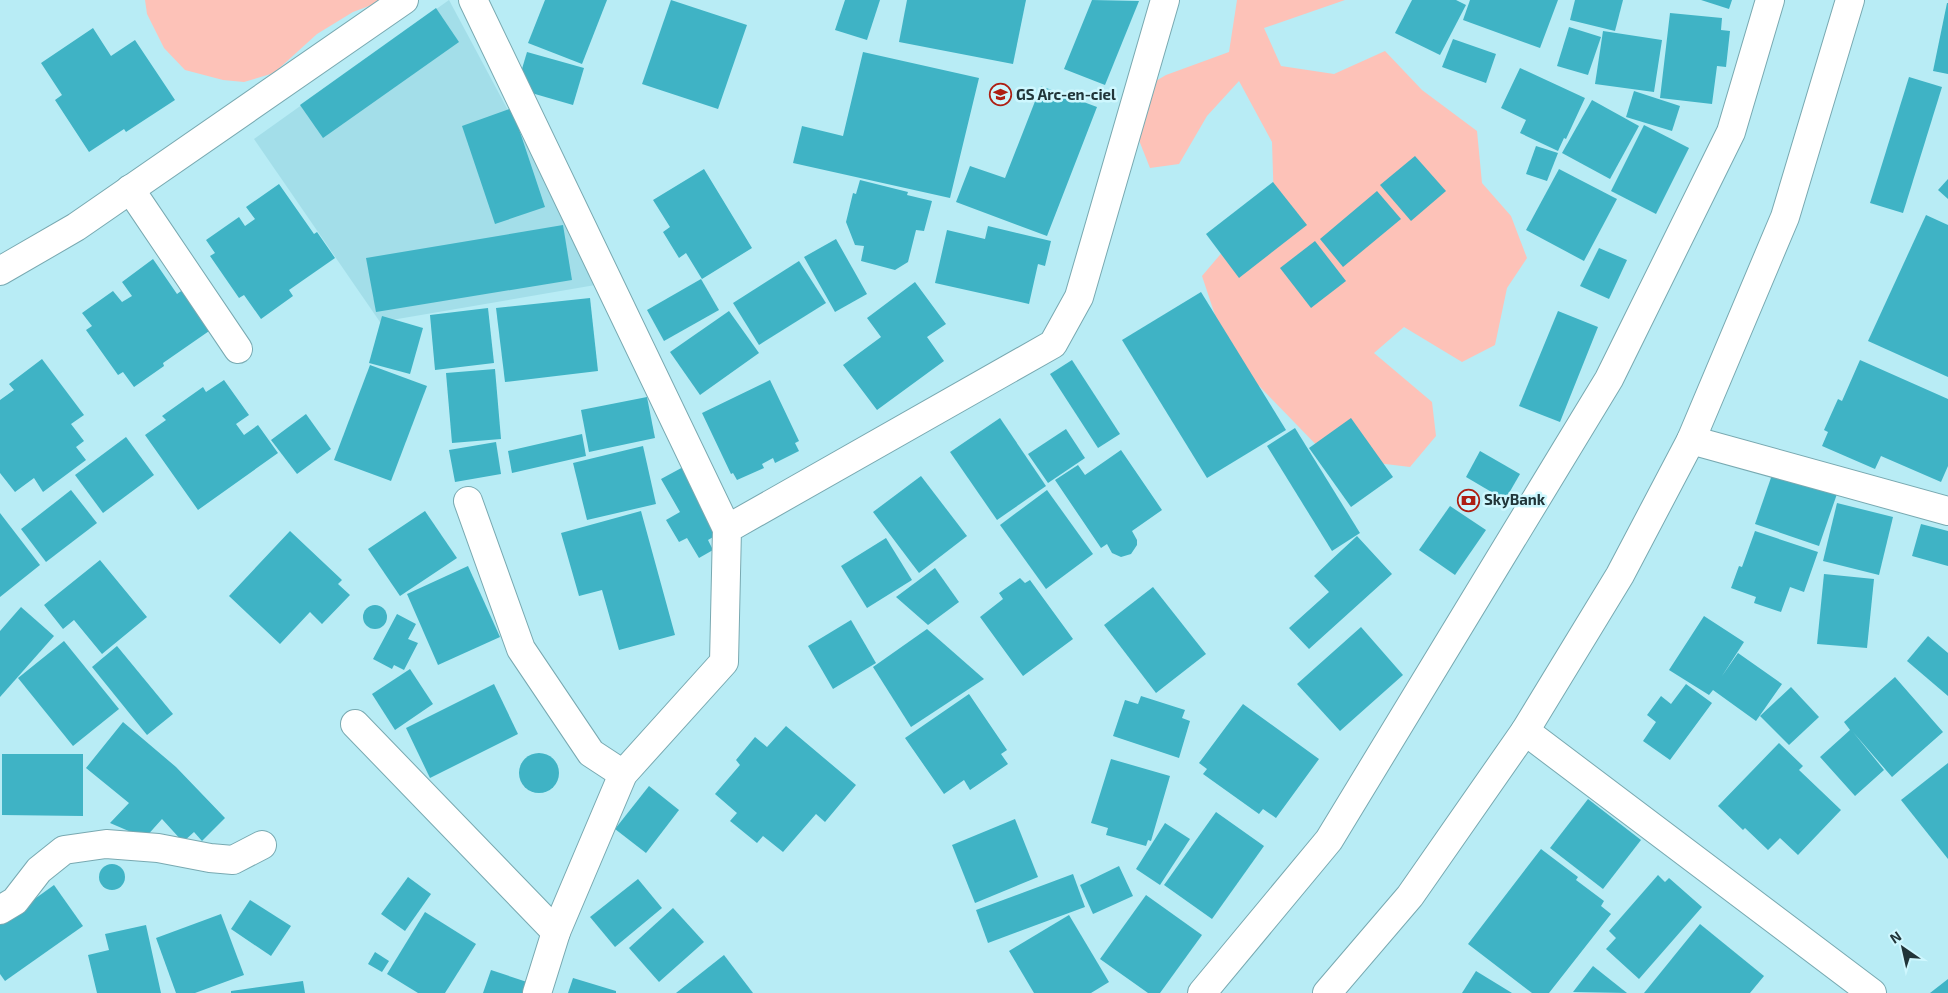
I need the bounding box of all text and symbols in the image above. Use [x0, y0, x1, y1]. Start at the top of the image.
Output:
school or university icon: GS Arc-en-ciel [988, 83, 1012, 107]
place label: GS Arc-en-ciel [1016, 85, 1116, 103]
bank icon: SkyBank [1456, 488, 1480, 512]
place label: SkyBank [1484, 490, 1546, 509]
north arrow [1878, 923, 1928, 973]
text: N [1887, 927, 1904, 947]

